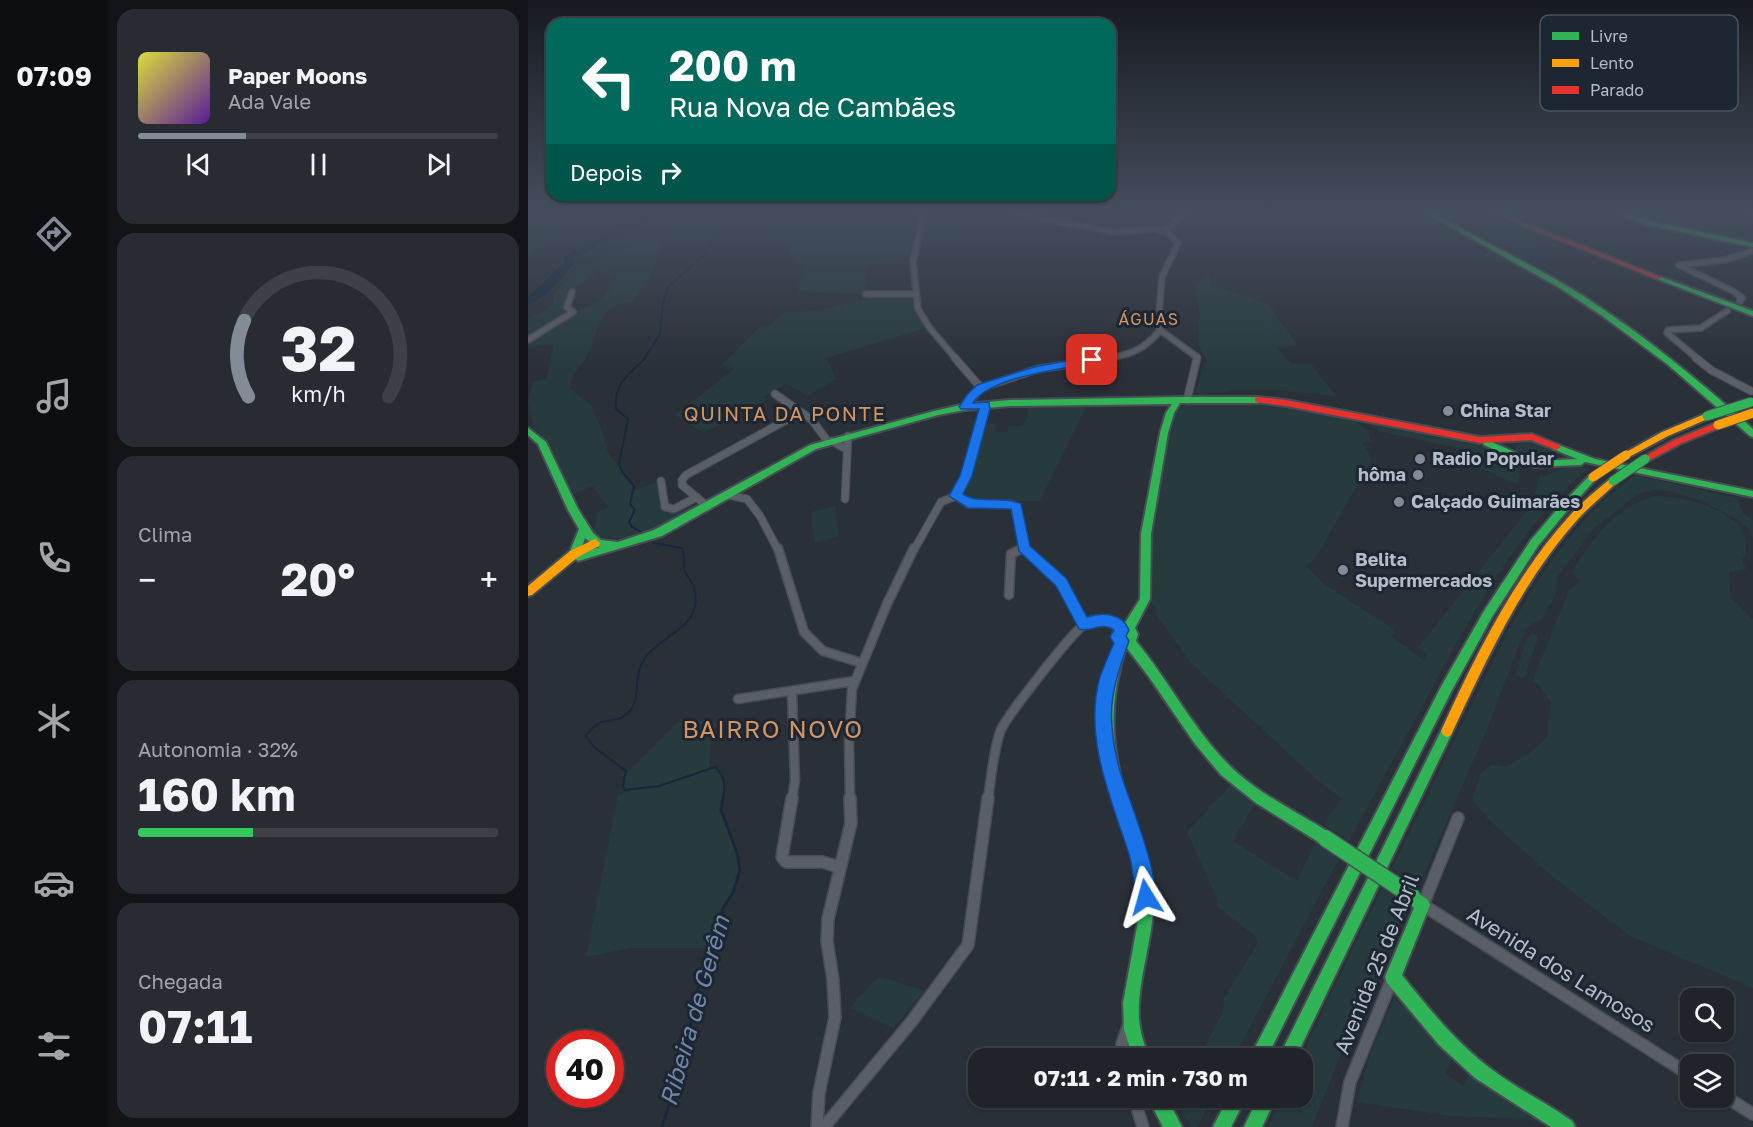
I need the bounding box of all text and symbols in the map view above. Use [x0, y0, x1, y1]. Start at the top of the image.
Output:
legend [1540, 15, 1738, 111]
text: Livre [1590, 26, 1628, 46]
text: 200 m [669, 40, 796, 90]
icon: left [570, 42, 648, 120]
text: Lento [1590, 53, 1634, 73]
text: 07:09 [16, 60, 92, 92]
text: Paper Moons [228, 62, 367, 89]
text: Parado [1590, 80, 1644, 100]
text: Ada Vale [228, 89, 311, 113]
text: Rua Nova de Cambães [669, 91, 956, 123]
icon: previous [182, 148, 215, 181]
icon: pause [302, 148, 335, 181]
icon: next [422, 148, 455, 181]
icon: right [654, 156, 687, 189]
text: Depois [570, 159, 642, 186]
icon: directions [33, 213, 75, 255]
district label: ÁGUAS [1118, 309, 1180, 329]
text: 32 [280, 310, 356, 385]
pin [1066, 334, 1117, 385]
icon: arrive [1075, 343, 1108, 376]
icon: music [33, 375, 75, 417]
text: km/h [291, 381, 345, 407]
place label: China Star [1460, 399, 1551, 421]
district label: QUINTA DA PONTE [684, 401, 886, 425]
marker: China Star [1441, 404, 1455, 418]
place label: Radio Popular [1432, 447, 1554, 469]
marker: Radio Popular [1413, 452, 1427, 466]
place label: hôma [1358, 463, 1406, 485]
marker: hôma [1411, 468, 1425, 482]
place label: Calçado Guimarães [1411, 490, 1580, 512]
marker: Calçado Guimarães [1392, 495, 1406, 509]
text: Clima [138, 522, 192, 546]
icon: phone [33, 537, 75, 579]
place label: Belita Supermercados [1355, 548, 1492, 591]
text: 20° [281, 552, 355, 606]
text: − [138, 560, 156, 599]
text: + [480, 560, 498, 599]
marker: Belita Supermercados [1336, 563, 1350, 577]
icon: climate [33, 700, 75, 742]
district label: BAIRRO NOVO [683, 714, 864, 743]
text: Autonomia · 32% [138, 737, 298, 761]
text: 160 km [138, 767, 296, 821]
icon: car [33, 862, 75, 904]
position arrow [1114, 865, 1178, 929]
street label: Avenida 25 de Abril [1328, 870, 1424, 1058]
street label: Avenida dos Lamosos [1463, 901, 1660, 1038]
water label: Ribeira de Gerêm [653, 911, 735, 1109]
text: Chegada [138, 969, 223, 993]
map controls [1680, 988, 1734, 1108]
button: search [1680, 988, 1734, 1042]
text: 07:11 [138, 999, 253, 1053]
icon: filters [33, 1025, 75, 1067]
speed limit sign: 40 [546, 1030, 624, 1108]
button: layers [1680, 1054, 1734, 1108]
text: 07:11 · 2 min · 730 m [1033, 1064, 1248, 1091]

